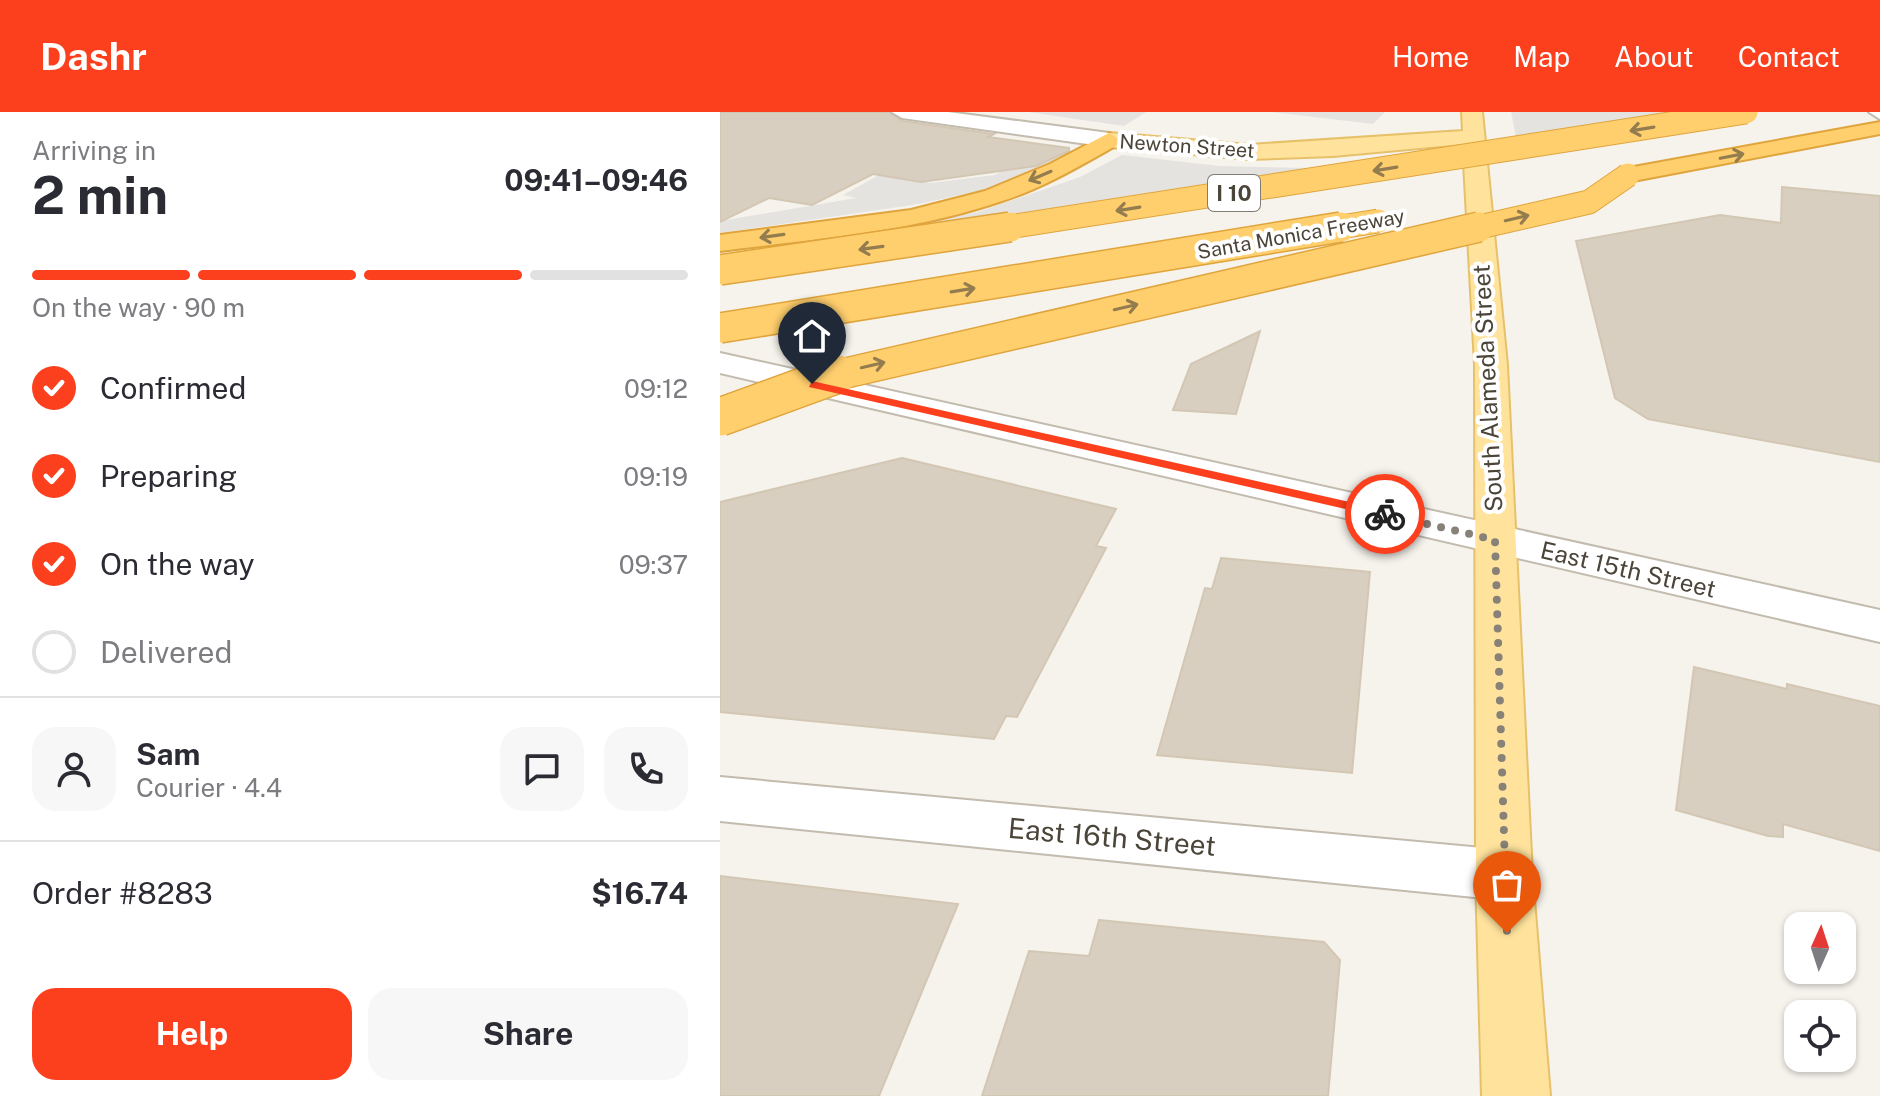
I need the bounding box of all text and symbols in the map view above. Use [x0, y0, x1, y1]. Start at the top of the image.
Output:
text: Dashr [40, 34, 147, 79]
text: Home [1392, 40, 1469, 73]
text: Map [1513, 40, 1570, 73]
text: About [1614, 40, 1694, 73]
text: Contact [1738, 40, 1840, 73]
one-way arrow [1630, 122, 1655, 137]
street label: Newton Street [1119, 129, 1255, 163]
text: Arriving in [32, 135, 156, 166]
one-way arrow [1719, 147, 1744, 162]
text: 09:41–09:46 [504, 162, 688, 198]
one-way arrow [1373, 163, 1398, 178]
text: 2 min [32, 165, 168, 226]
one-way arrow [1028, 170, 1053, 185]
road number: I 10 [1208, 175, 1260, 211]
one-way arrow [1116, 202, 1141, 217]
street label: Santa Monica Freeway [1196, 204, 1407, 264]
one-way arrow [1503, 210, 1529, 225]
one-way arrow [759, 228, 786, 243]
one-way arrow [859, 241, 884, 256]
street label: South Alameda Street [1467, 264, 1507, 513]
one-way arrow [950, 282, 975, 297]
text: On the way · 90 m [32, 292, 245, 323]
one-way arrow [1113, 299, 1139, 314]
pin [778, 302, 846, 384]
icon: home [790, 314, 834, 358]
one-way arrow [860, 356, 885, 371]
icon: check [32, 366, 76, 410]
text: Confirmed [100, 370, 246, 406]
text: 09:12 [624, 373, 688, 404]
icon: check [32, 454, 76, 498]
text: Preparing [100, 458, 237, 494]
text: 09:19 [623, 461, 688, 492]
courier [1345, 474, 1425, 554]
icon: bike [1363, 492, 1407, 536]
street label: East 15th Street [1538, 535, 1719, 603]
icon: check [32, 542, 76, 586]
text: On the way [100, 546, 254, 582]
text: 09:37 [619, 549, 688, 580]
text: Delivered [100, 634, 232, 670]
button: person [32, 727, 116, 811]
button: chat [500, 727, 584, 811]
button: phone [604, 727, 688, 811]
text: Sam [136, 736, 200, 772]
text: Courier · 4.4 [136, 772, 282, 803]
street label: East 16th Street [1007, 811, 1217, 862]
pin [1473, 851, 1541, 933]
icon: bag [1485, 863, 1529, 907]
text: Order #8283 [32, 875, 213, 911]
text: $16.74 [591, 875, 688, 911]
north arrow [1784, 912, 1856, 984]
map controls [1784, 912, 1856, 1072]
button: Help [32, 988, 352, 1080]
button: Share [368, 988, 688, 1080]
button: locate [1784, 1000, 1856, 1072]

